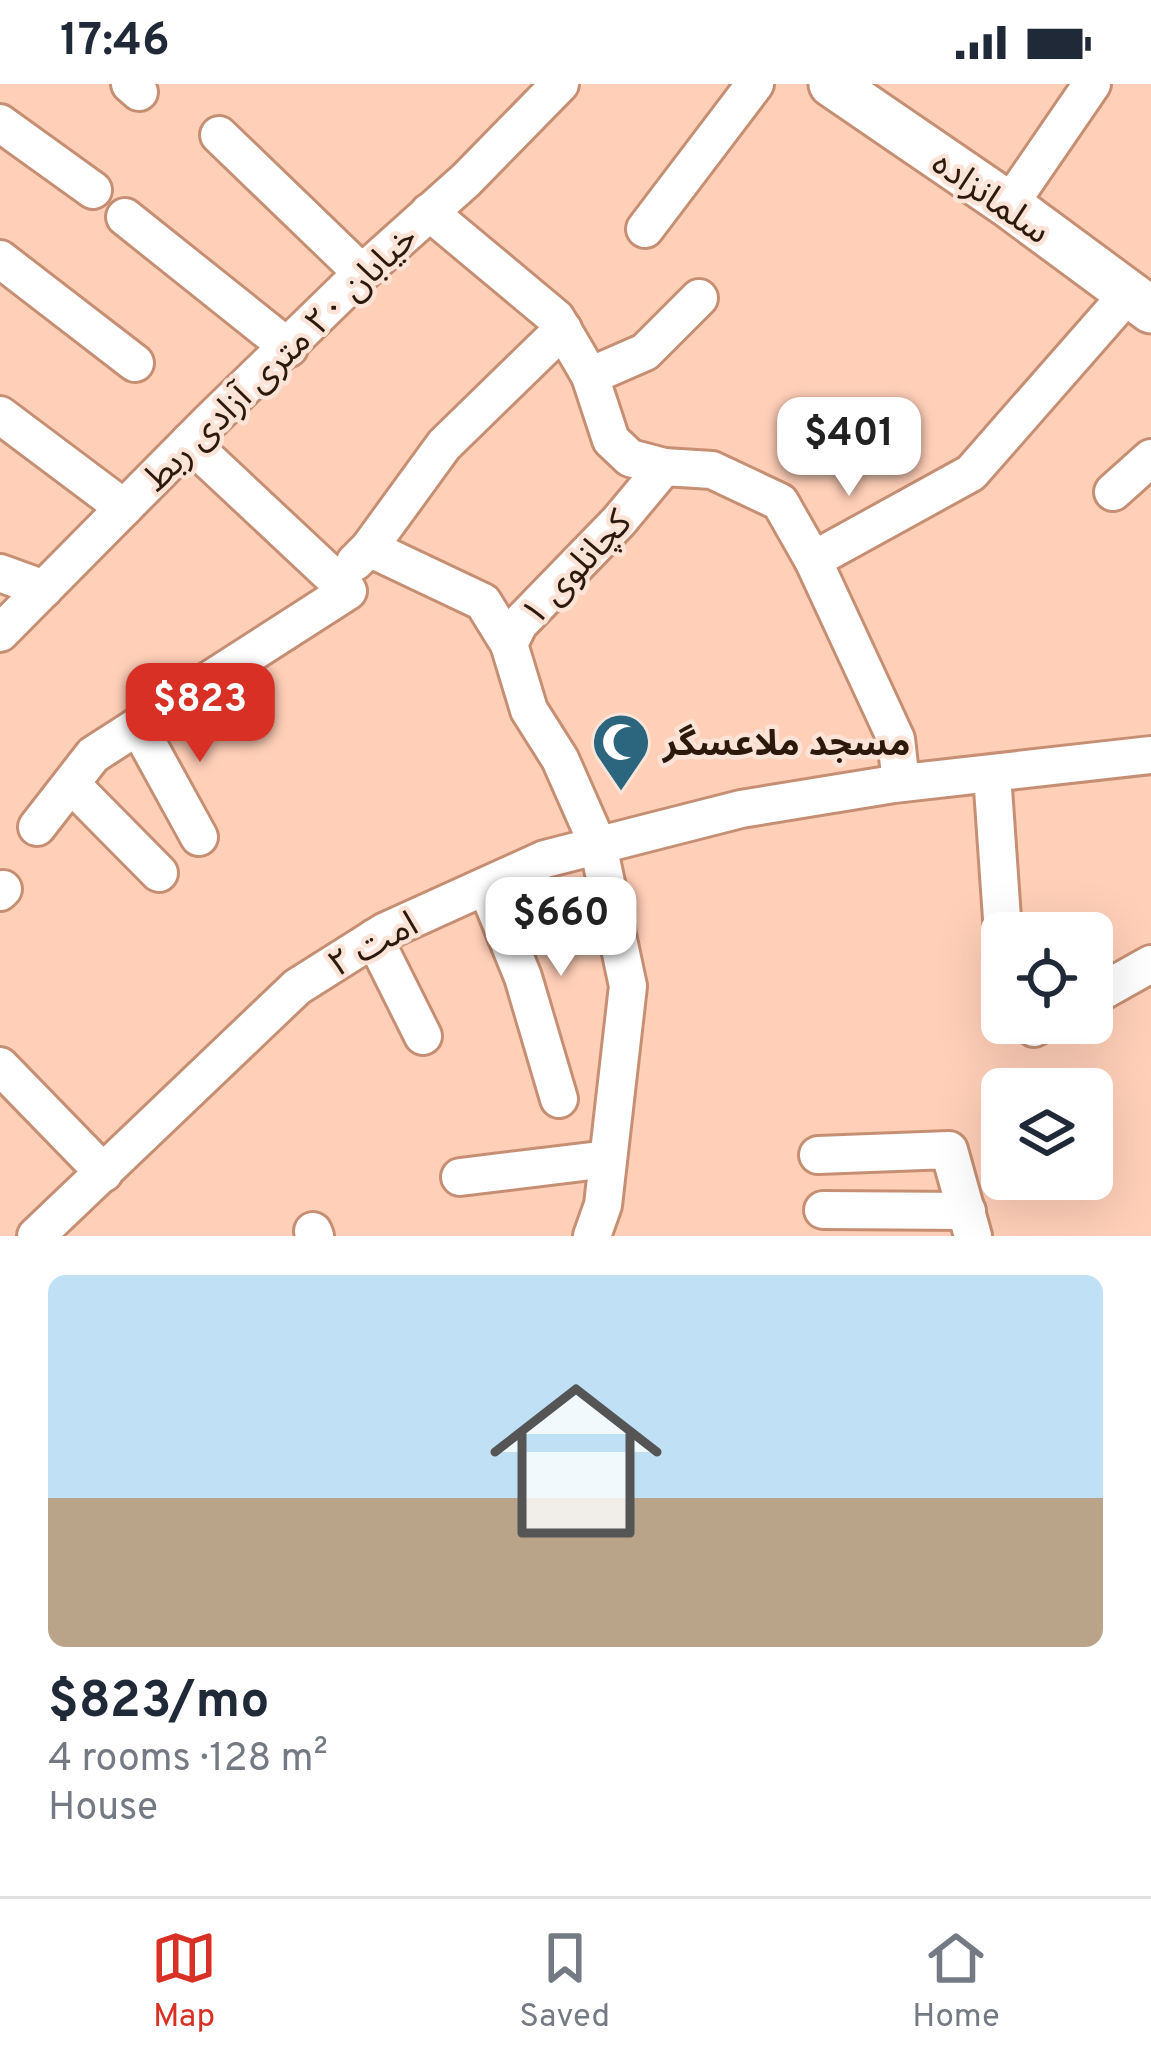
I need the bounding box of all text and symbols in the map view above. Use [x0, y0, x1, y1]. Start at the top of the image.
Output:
text: 17:46 [60, 14, 170, 71]
street label: سلمانزاده [922, 142, 1058, 256]
street label: خیابان ۲۰ متری آزادی ربط [135, 217, 429, 503]
pin: $401 [778, 397, 920, 499]
text: $401 [804, 411, 894, 460]
street label: کچانلوی ۱ [513, 501, 644, 637]
pin: $823 [129, 663, 271, 765]
text: $823 [153, 677, 247, 726]
mosque icon: مسجد ملاعسگر [590, 711, 652, 793]
place label: مسجد ملاعسگر [661, 723, 910, 769]
pin: $660 [490, 877, 632, 979]
text: $660 [512, 891, 610, 940]
street label: امت ۲ [321, 903, 427, 990]
map controls [981, 912, 1113, 1200]
button: locate [981, 912, 1113, 1044]
button: layers [981, 1068, 1113, 1200]
icon: home [468, 1353, 684, 1569]
text: $823/mo [48, 1671, 269, 1736]
text: 4 rooms · 128 m² [48, 1736, 328, 1785]
text: House [48, 1785, 158, 1834]
tab: Map [151, 1925, 217, 2039]
tab: Saved [519, 1925, 610, 2039]
tab: Home [912, 1925, 1000, 2039]

